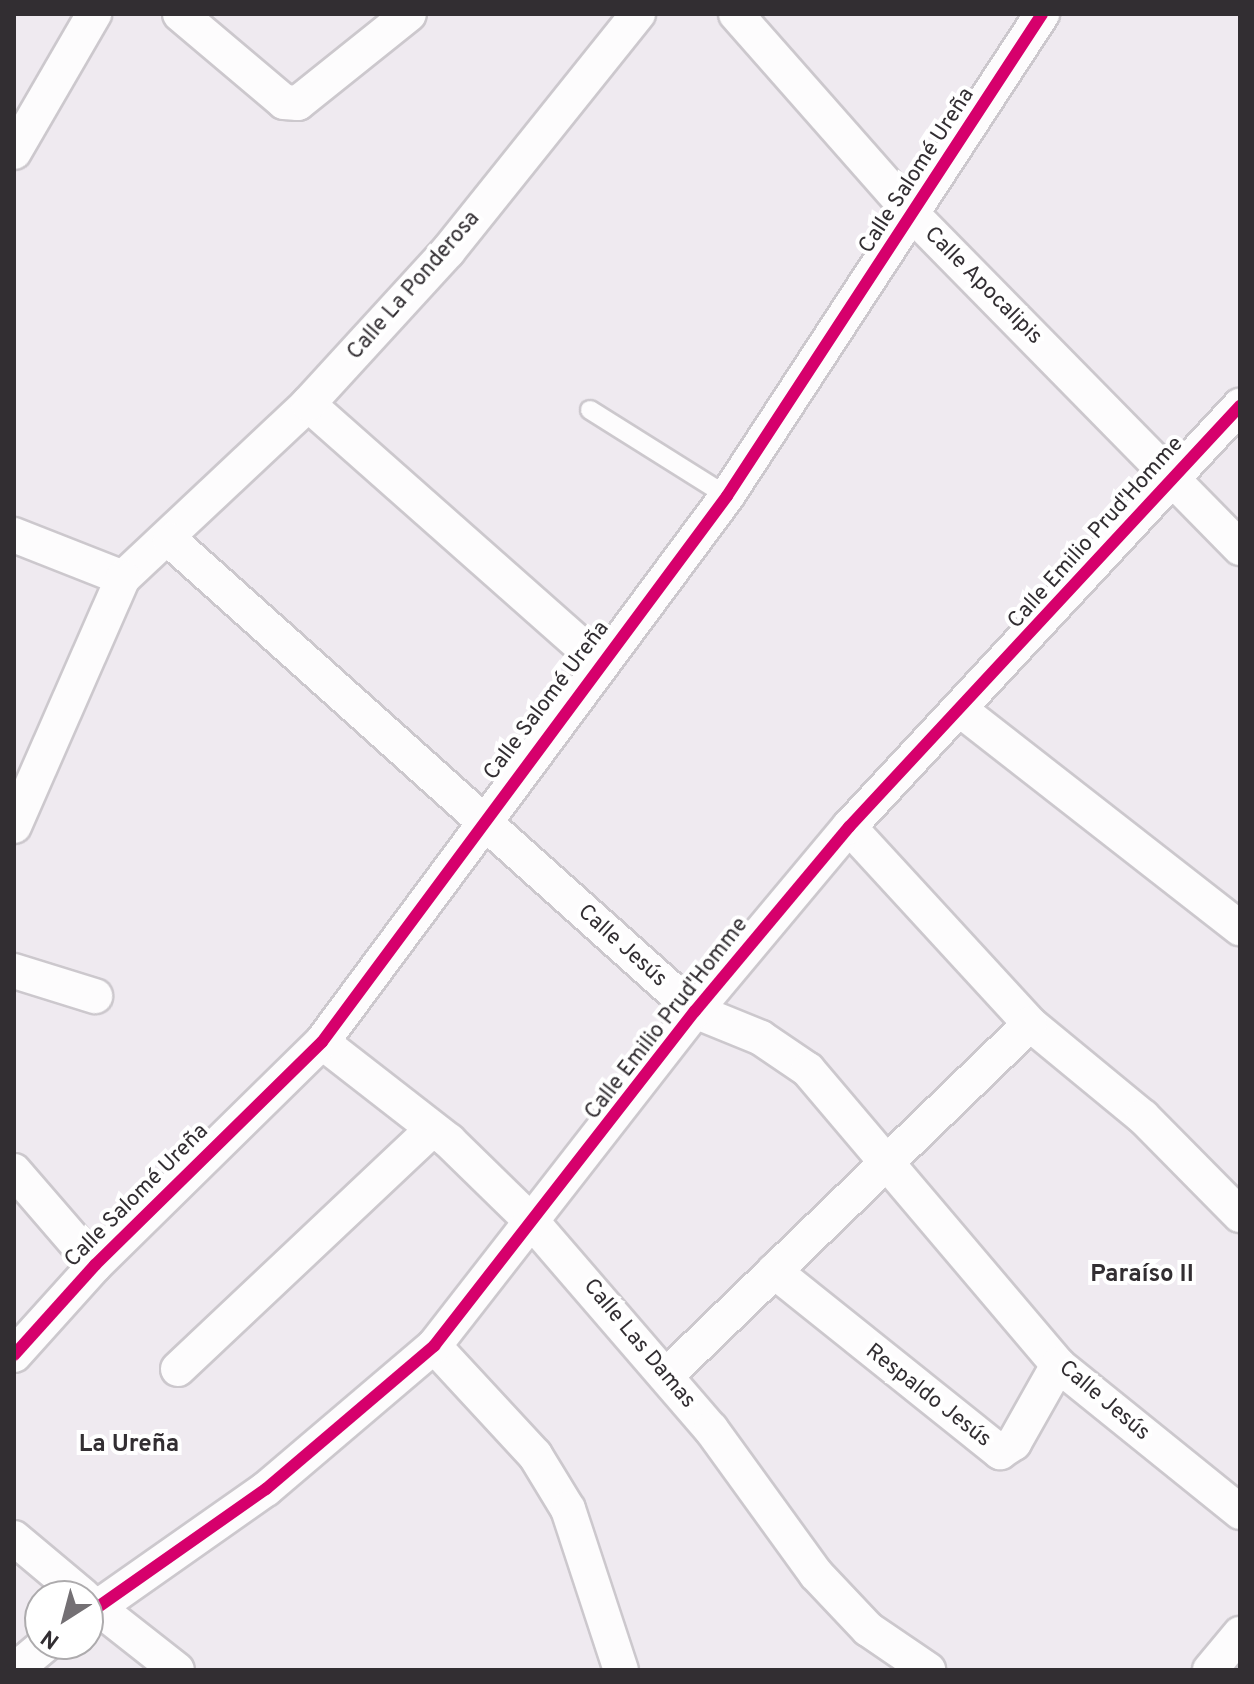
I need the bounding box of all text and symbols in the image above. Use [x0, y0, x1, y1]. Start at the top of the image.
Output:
street label: Calle Salomé Ureña [854, 83, 980, 259]
street label: Calle La Ponderosa [342, 206, 486, 366]
street label: Calle Apocalipis [918, 221, 1048, 351]
street label: Calle Emilio Prud'Homme [1003, 432, 1189, 634]
street label: Calle Salomé Ureña [479, 616, 615, 786]
street label: Calle Jesús [572, 899, 672, 993]
street label: Calle Emilio Prud'Homme [580, 913, 754, 1125]
street label: Calle Salomé Ureña [60, 1119, 214, 1273]
district label: Paraíso II [1090, 1262, 1194, 1290]
street label: Calle Las Damas [577, 1274, 701, 1414]
street label: Respaldo Jesús [860, 1339, 996, 1453]
street label: Calle Jesús [1053, 1355, 1155, 1447]
district label: La Ureña [79, 1432, 179, 1460]
north arrow [24, 1580, 104, 1660]
text: N [36, 1623, 65, 1654]

